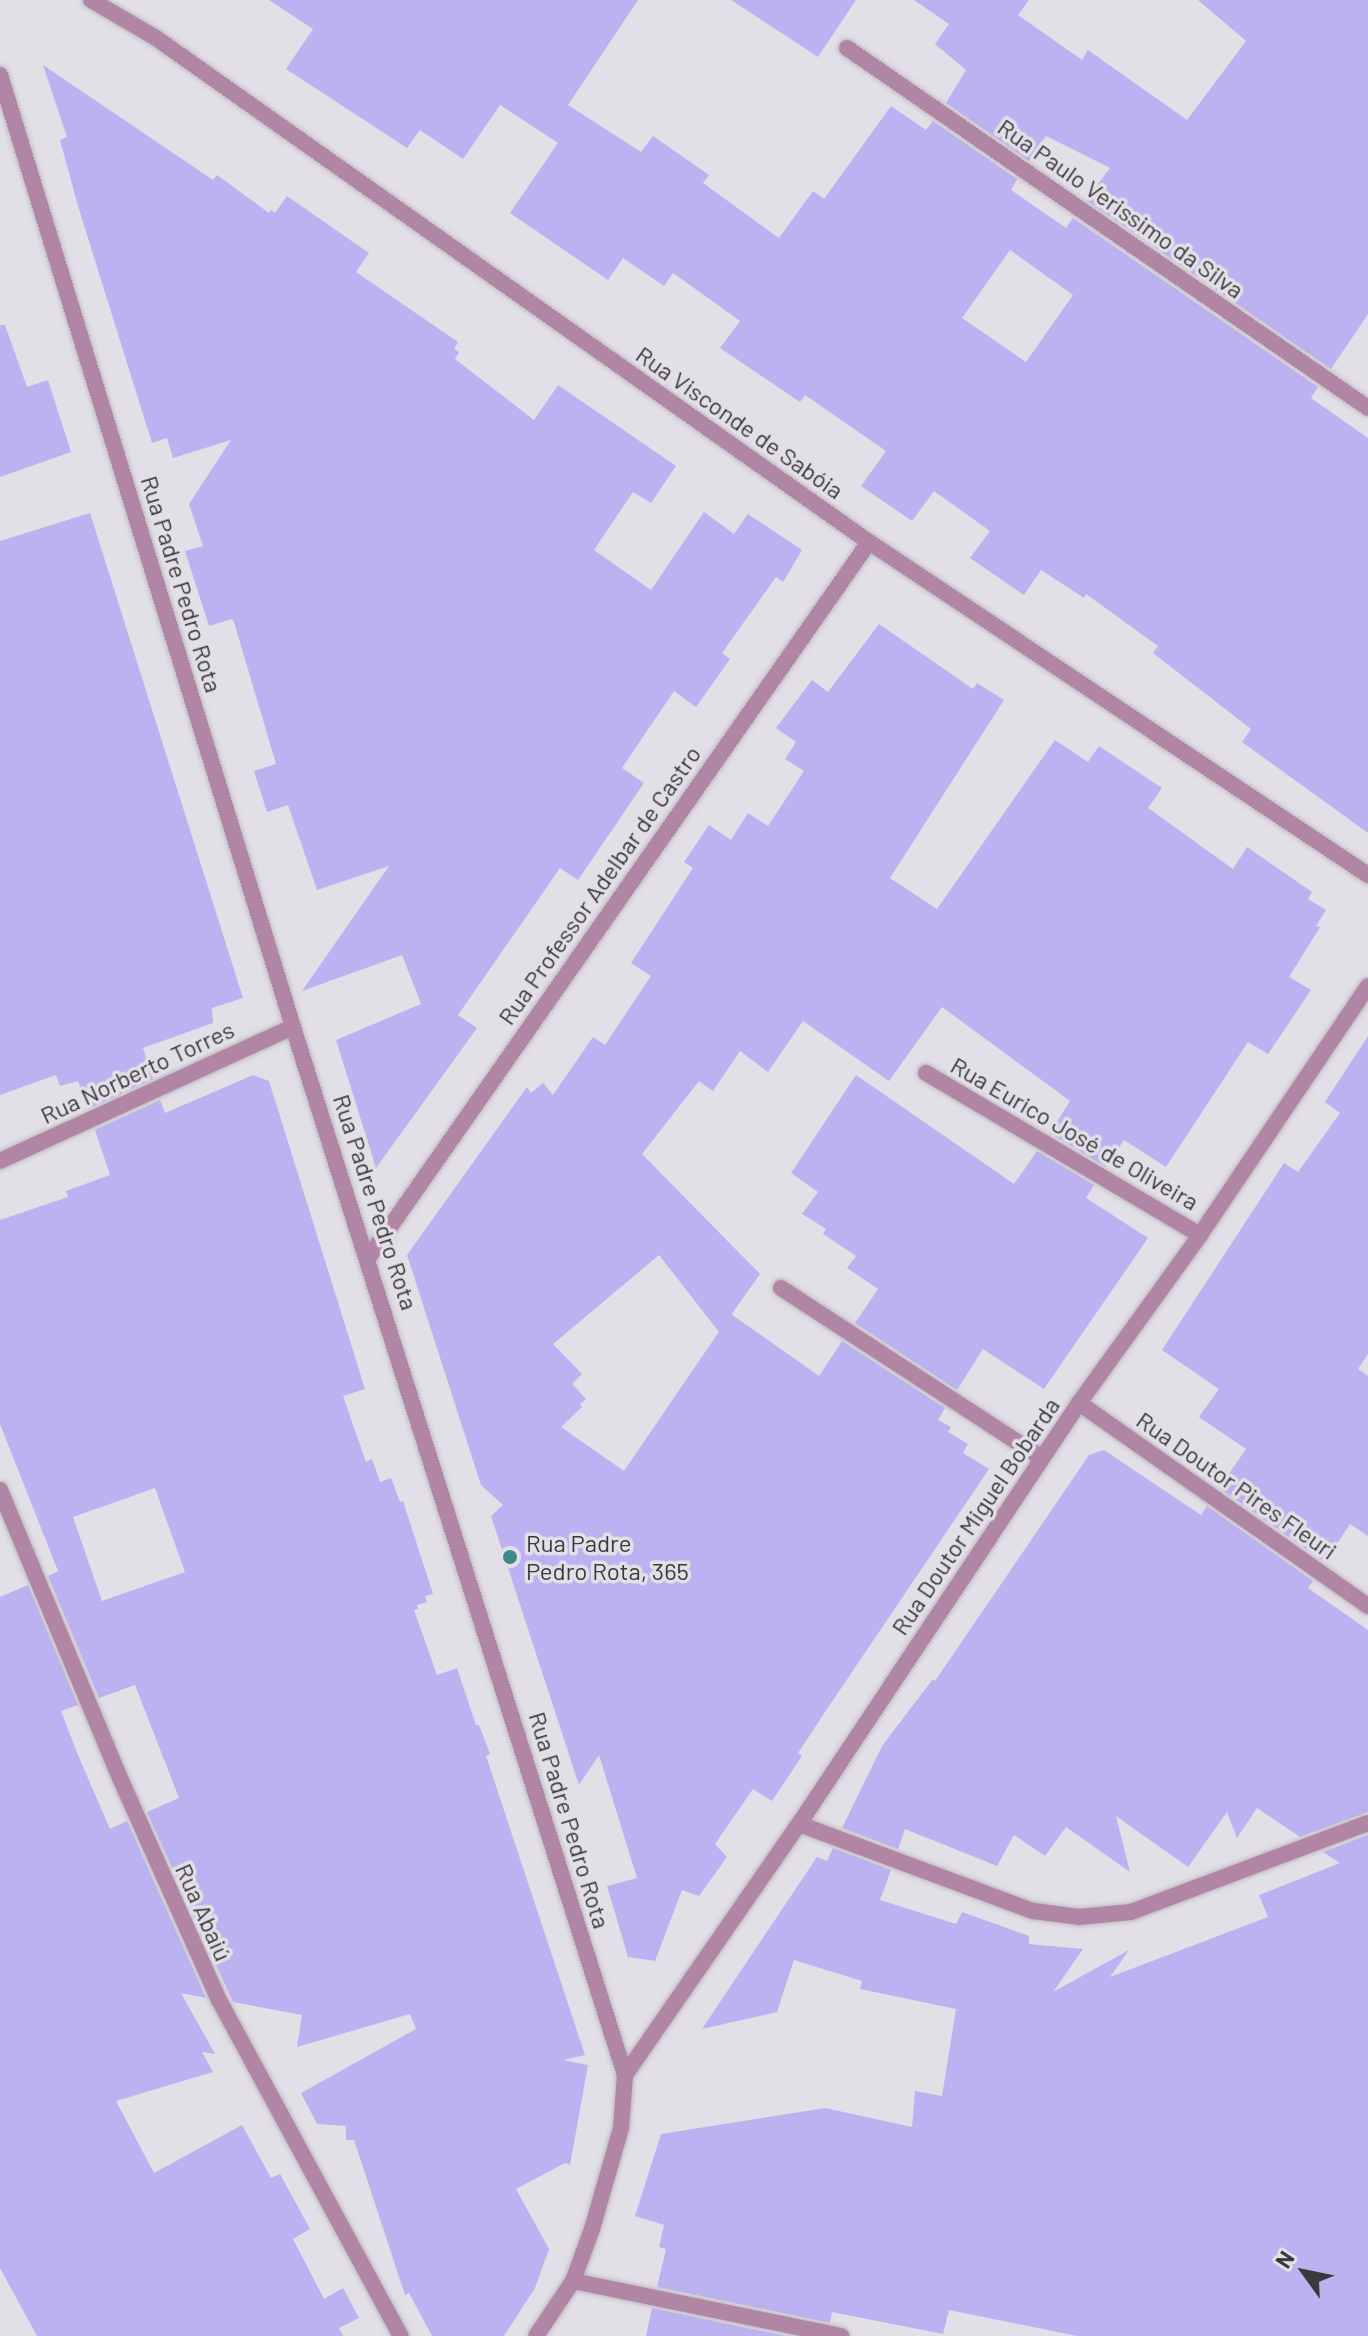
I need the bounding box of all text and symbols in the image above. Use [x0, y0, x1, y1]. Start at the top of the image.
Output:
street label: Rua Paulo Verissimo da Silva [993, 112, 1249, 304]
street label: Rua Visconde de Sabóia [631, 340, 849, 504]
street label: Rua Padre Pedro Rota [135, 472, 229, 696]
street label: Rua Professor Adelbar de Castro [492, 740, 706, 1030]
street label: Rua Norberto Torres [36, 1015, 238, 1129]
street label: Rua Eurico José de Oliveira [946, 1050, 1204, 1216]
street label: Rua Padre Pedro Rota [328, 1091, 424, 1313]
street label: Rua Doutor Miguel Bobarda [885, 1392, 1065, 1640]
street label: Rua Doutor Pires Fleuri [1131, 1405, 1343, 1565]
place label: Rua Padre Pedro Rota, 365 [526, 1529, 689, 1585]
marker: Rua Padre Pedro Rota, 365 [501, 1548, 519, 1566]
street label: Rua Padre Pedro Rota [523, 1708, 617, 1932]
street label: Rua Abaiú [170, 1859, 238, 1965]
north arrow [1264, 2232, 1344, 2312]
text: N [1269, 2246, 1299, 2272]

